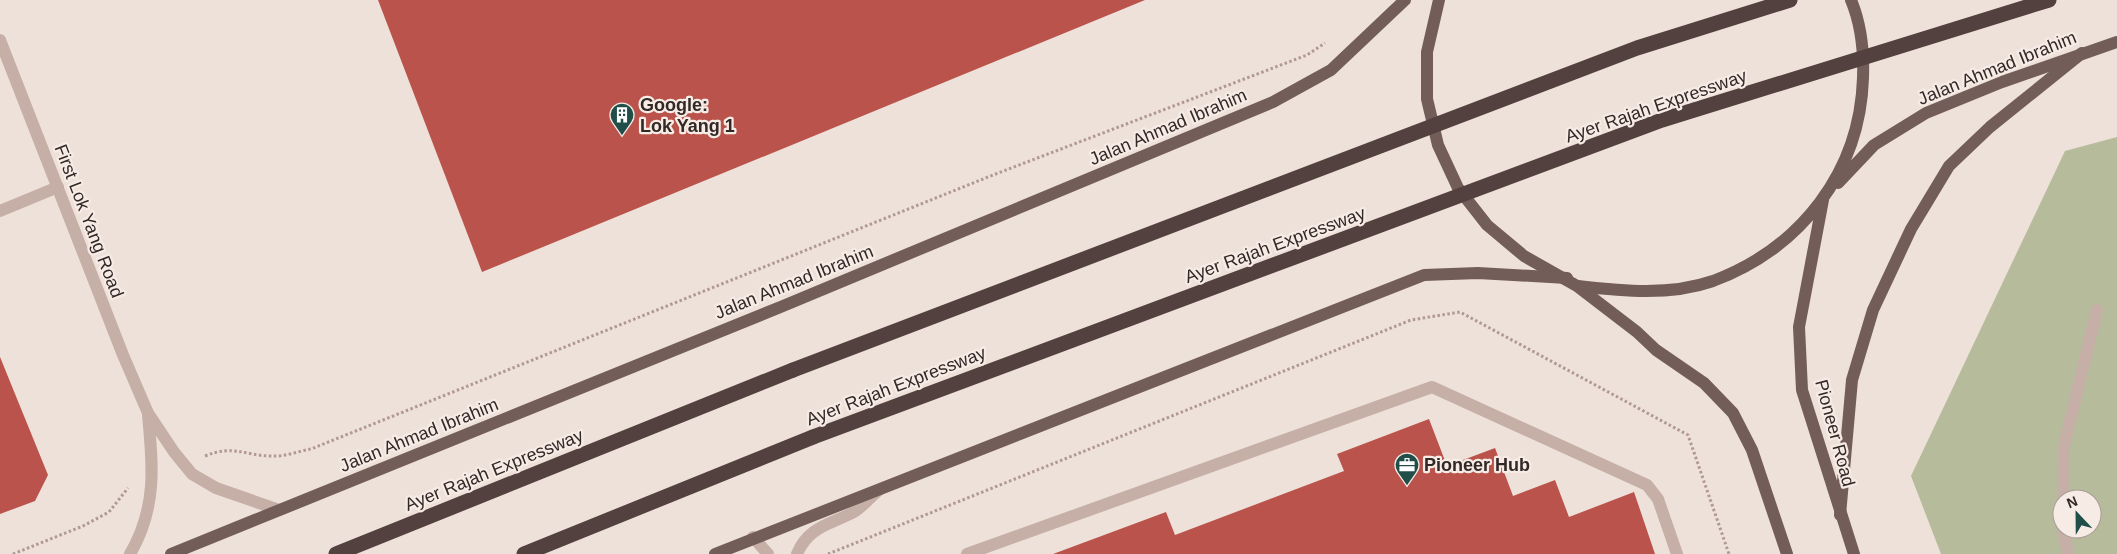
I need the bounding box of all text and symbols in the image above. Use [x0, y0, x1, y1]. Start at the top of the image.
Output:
street label: Jalan Ahmad Ibrahim [1915, 27, 2079, 109]
street label: Ayer Rajah Expressway [1563, 65, 1749, 147]
street label: Jalan Ahmad Ibrahim [1086, 85, 1250, 169]
place label: Google: Lok Yang 1 [640, 95, 735, 136]
building icon: Google: Lok Yang 1 [609, 102, 635, 136]
street label: First Lok Yang Road [51, 142, 127, 300]
street label: Ayer Rajah Expressway [1182, 203, 1368, 287]
street label: Jalan Ahmad Ibrahim [712, 241, 876, 323]
street label: Ayer Rajah Expressway [803, 342, 989, 430]
street label: Pioneer Road [1811, 377, 1859, 489]
street label: Jalan Ahmad Ibrahim [337, 394, 501, 476]
street label: Ayer Rajah Expressway [402, 425, 586, 515]
office icon: Pioneer Hub [1394, 452, 1420, 486]
place label: Pioneer Hub [1424, 455, 1530, 475]
north arrow [2052, 489, 2102, 539]
text: N [2064, 493, 2080, 511]

